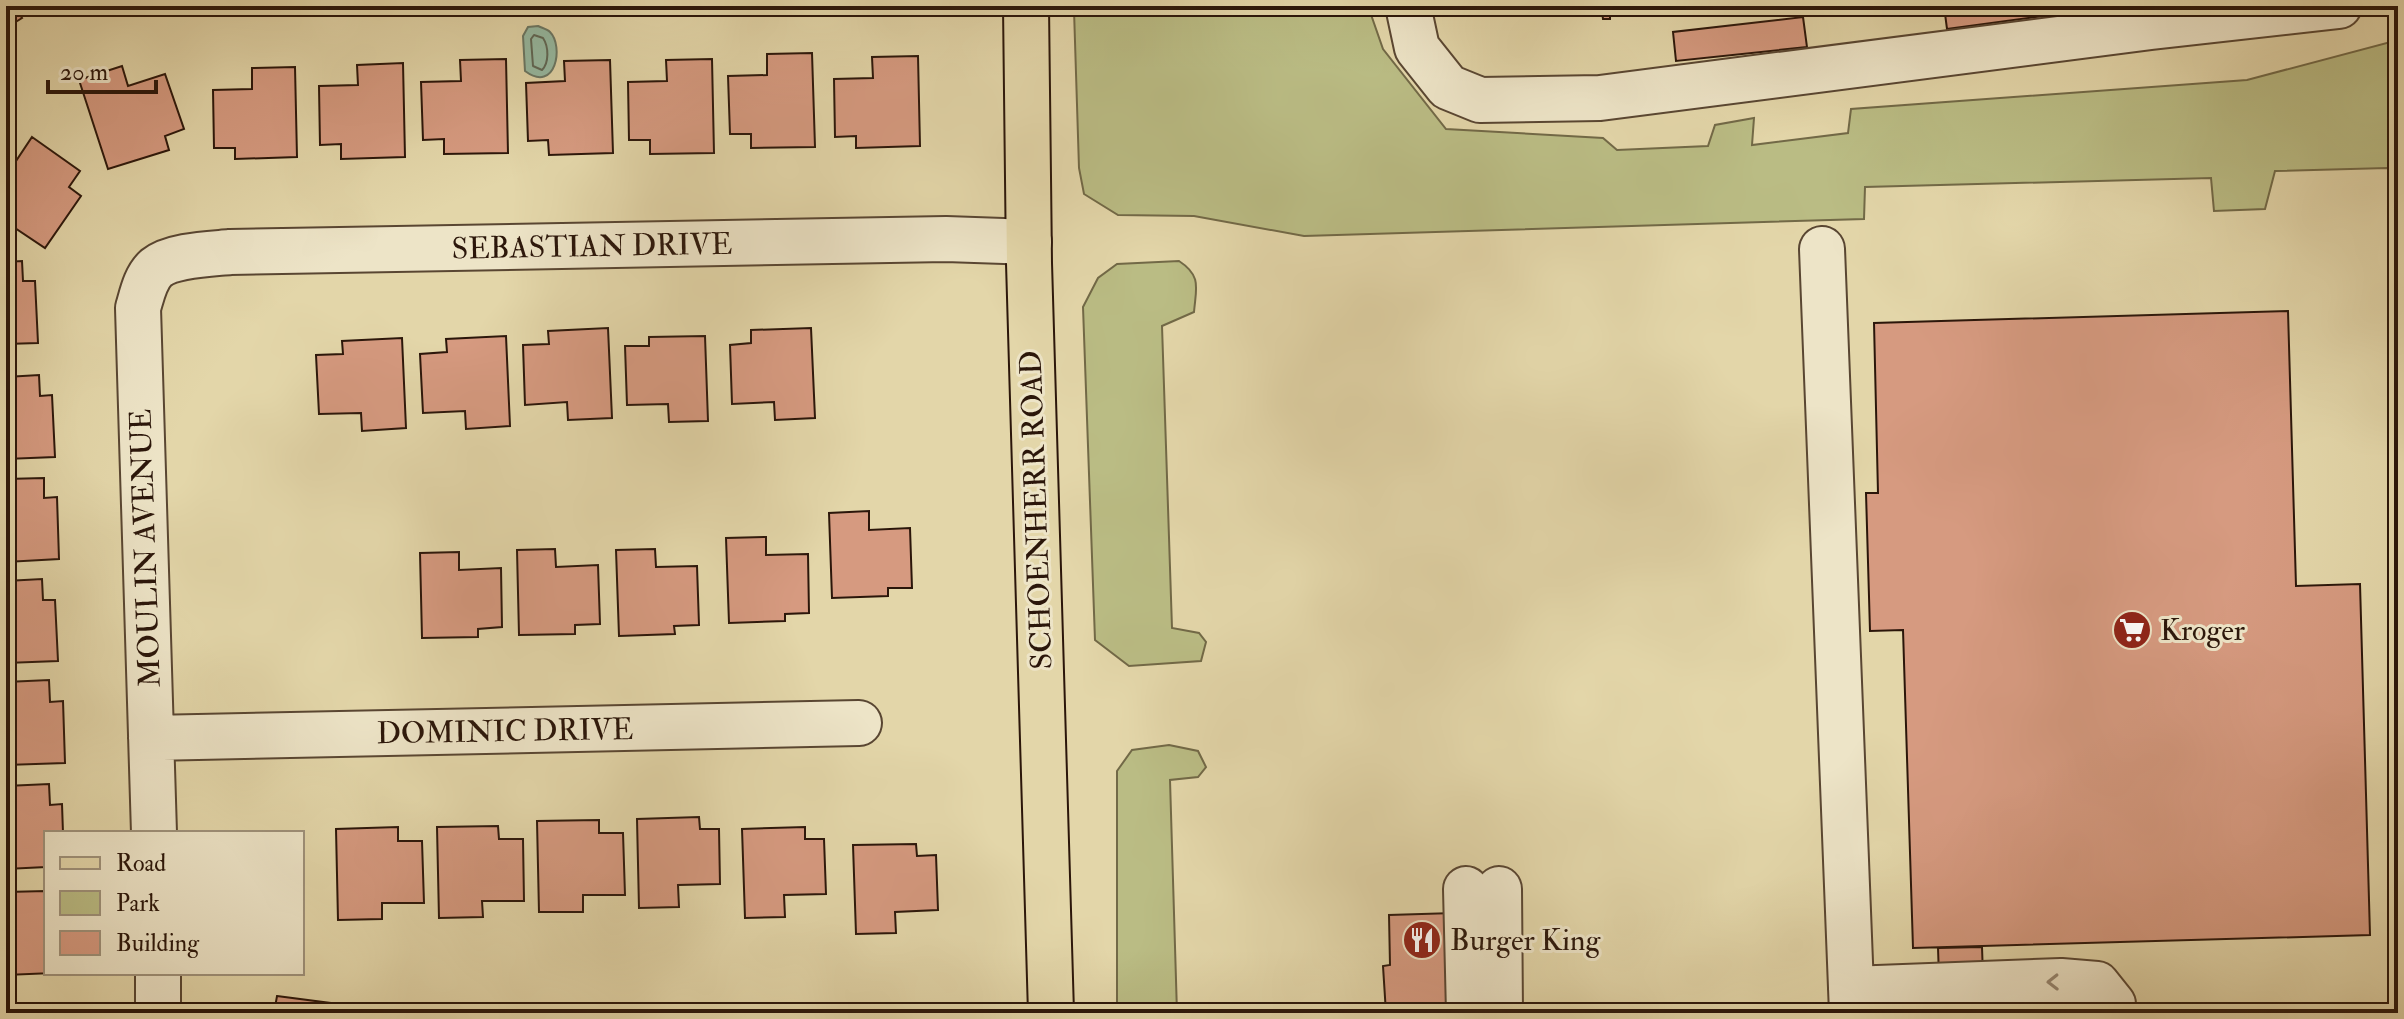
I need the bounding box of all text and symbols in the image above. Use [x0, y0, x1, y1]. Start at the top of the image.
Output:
scale bar [48, 44, 156, 94]
text: 20 m [60, 57, 109, 88]
street label: SEBASTIAN DRIVE [451, 226, 733, 267]
street label: SCHOENHERR ROAD [1012, 350, 1061, 670]
street label: MOULIN AVENUE [122, 408, 169, 688]
supermarket icon: Kroger [2111, 609, 2153, 651]
place label: Kroger [2160, 612, 2245, 649]
street label: DOMINIC DRIVE [376, 711, 634, 752]
legend [44, 831, 304, 975]
text: Road [116, 848, 166, 879]
text: Park [116, 888, 160, 919]
restaurant icon: Burger King [1401, 919, 1443, 961]
place label: Burger King [1450, 922, 1601, 959]
text: Building [116, 928, 200, 959]
one-way arrow [2046, 973, 2059, 990]

